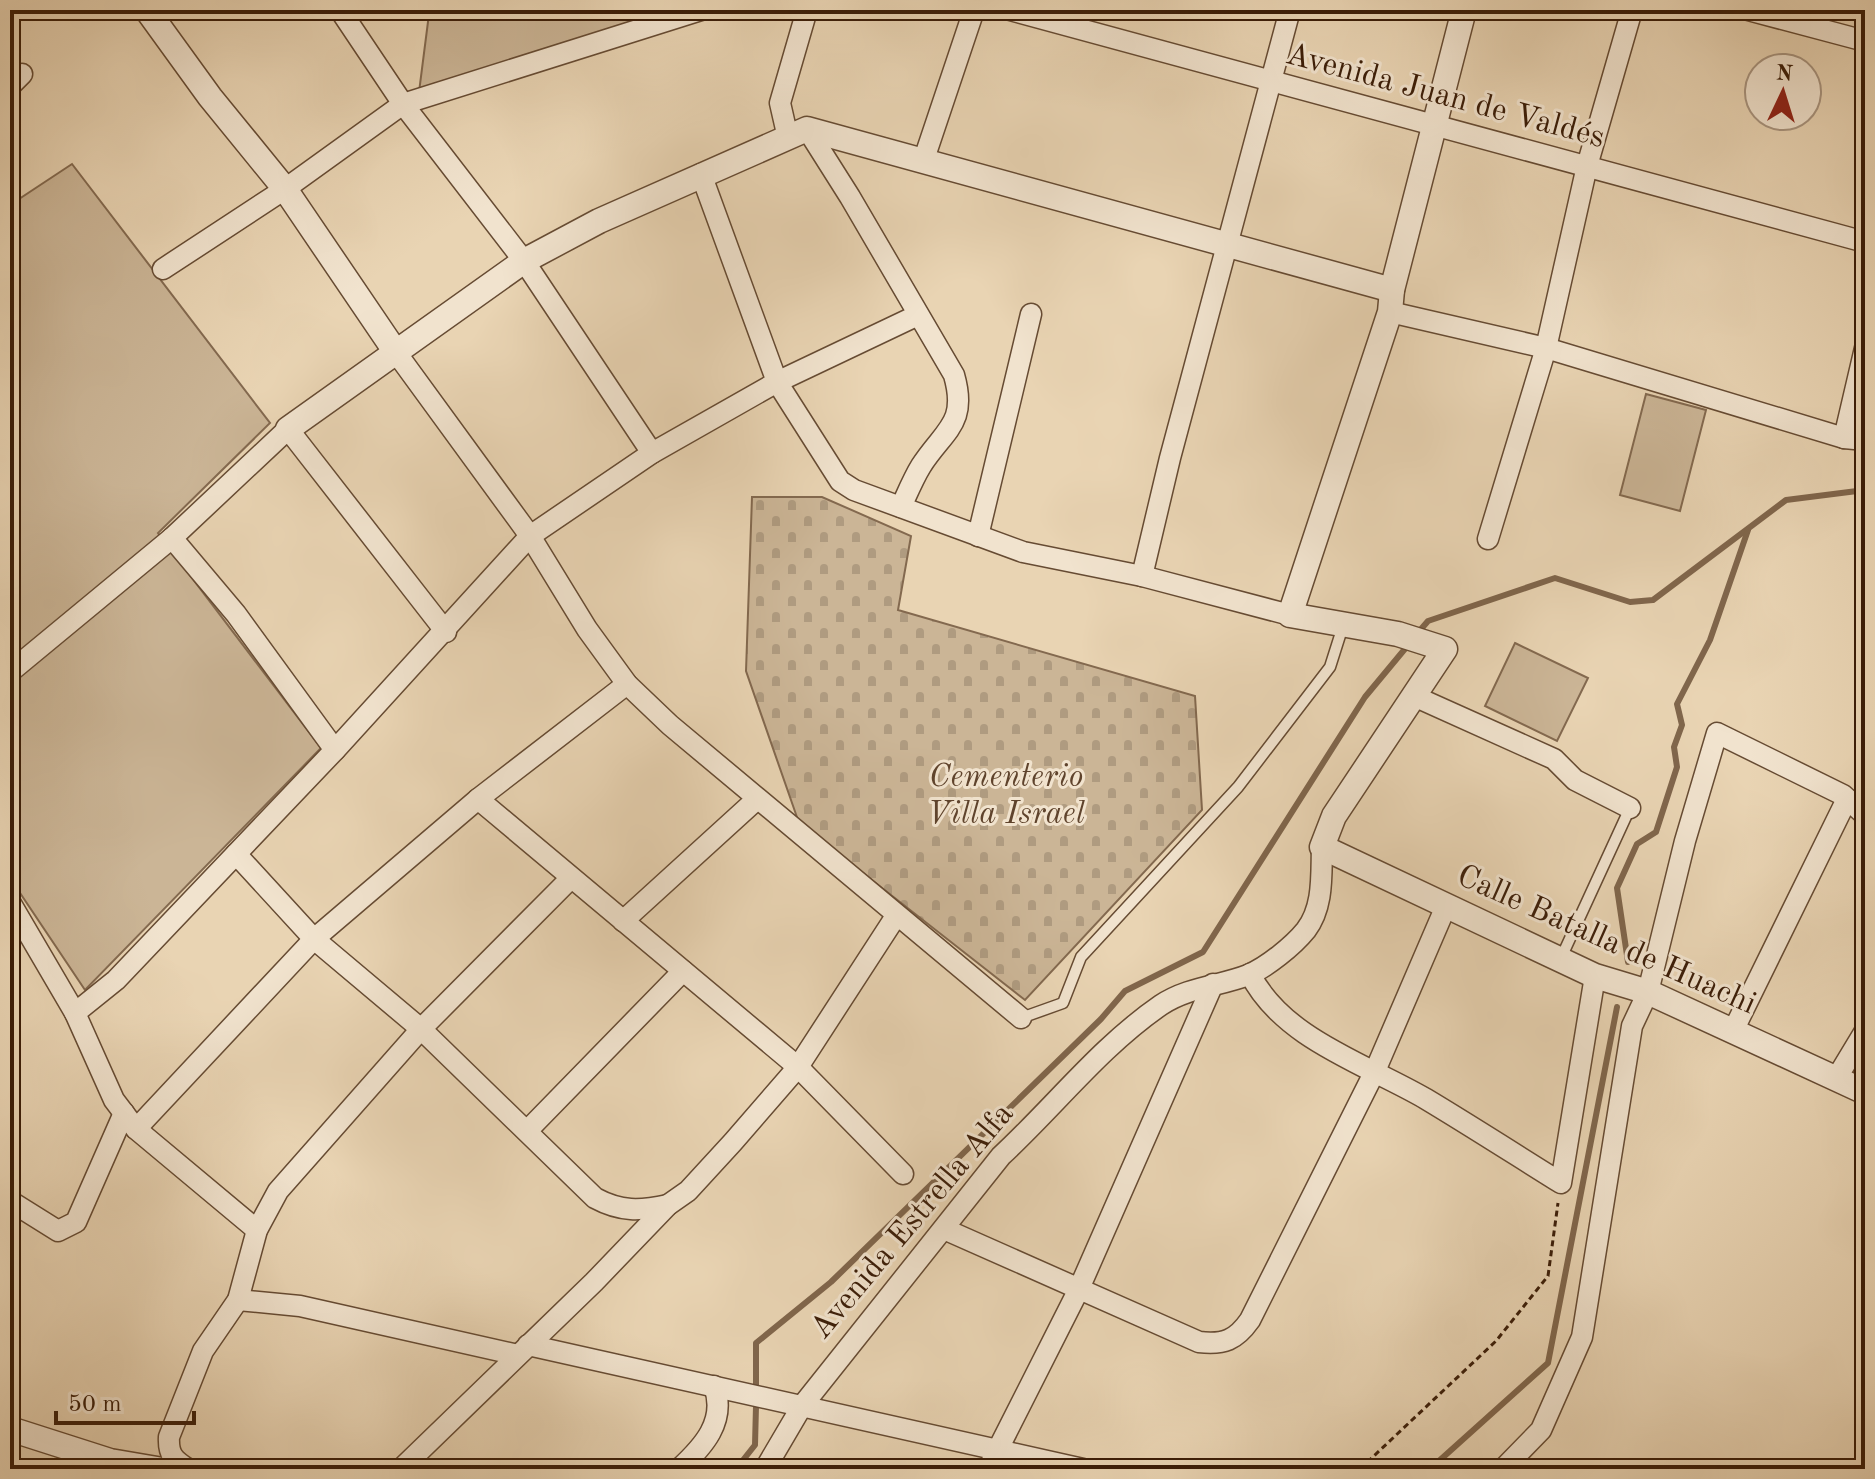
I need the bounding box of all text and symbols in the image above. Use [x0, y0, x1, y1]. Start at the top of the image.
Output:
street label: Avenida Juan de Valdés [1282, 39, 1608, 155]
north arrow [1743, 52, 1823, 132]
text: N [1775, 62, 1794, 86]
park label: Cementerio Villa Israel [927, 762, 1086, 831]
street label: Calle Batalla de Huachi [1452, 861, 1760, 1021]
street label: Avenida Estrella Alfa [805, 1098, 1021, 1346]
scale bar [56, 1375, 194, 1425]
text: 50 m [68, 1393, 122, 1417]

